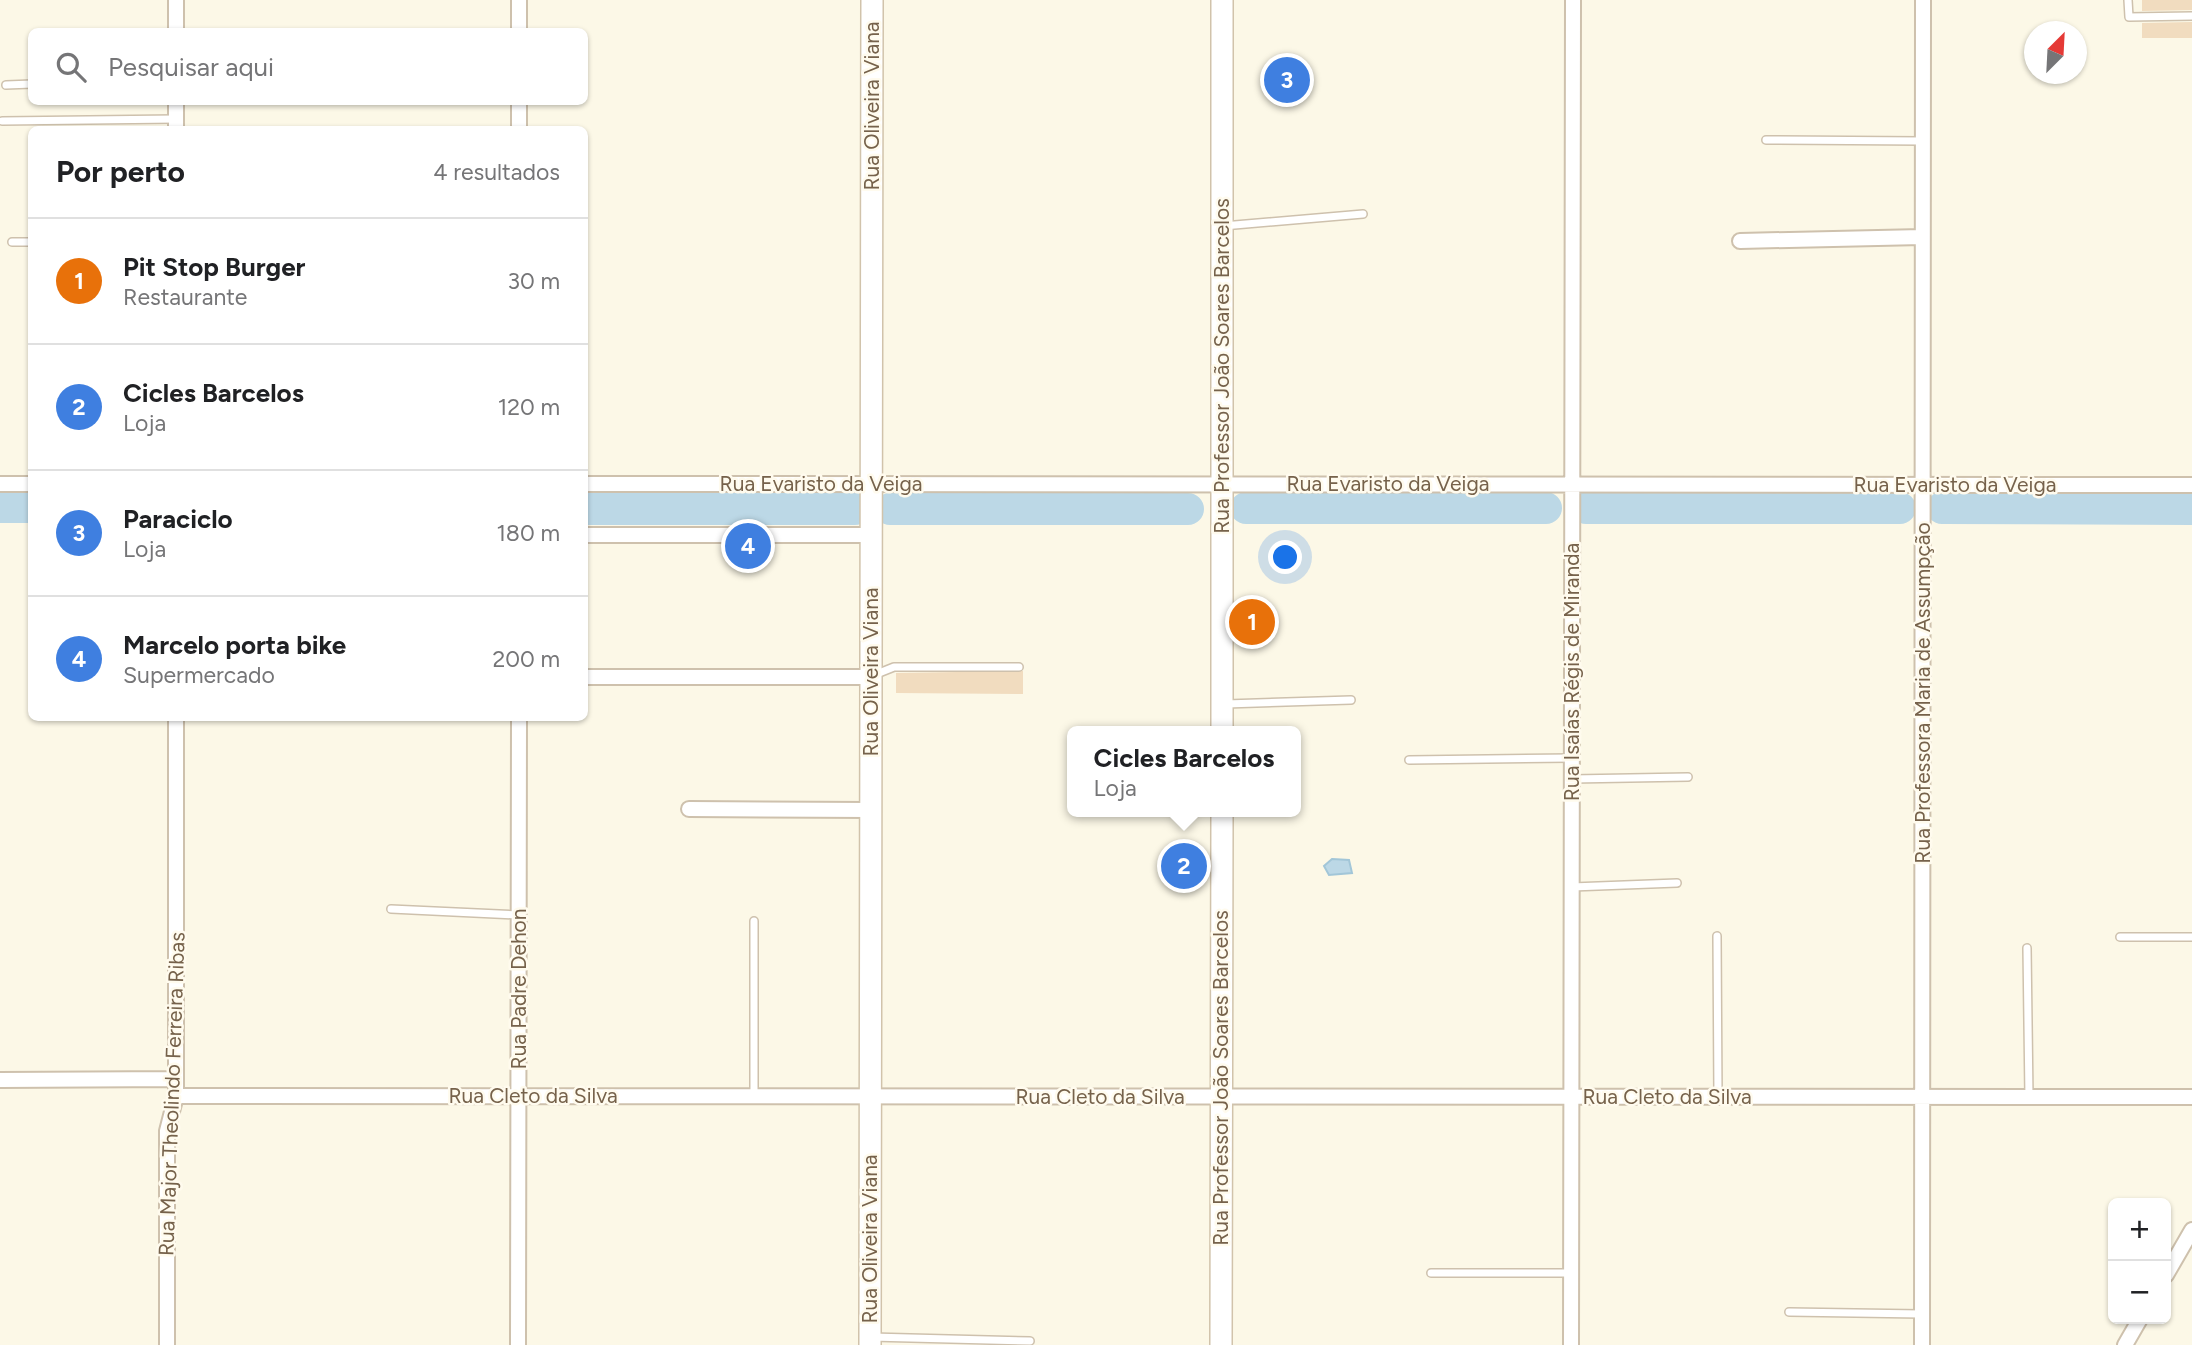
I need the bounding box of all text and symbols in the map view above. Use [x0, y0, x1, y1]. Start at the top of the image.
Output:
street label: Rua Oliveira Viana [859, 21, 884, 191]
north arrow [2024, 21, 2087, 84]
search box [28, 28, 588, 105]
icon: search [52, 48, 90, 86]
text: Pesquisar aqui [108, 51, 274, 83]
pin: 3 [1264, 54, 1310, 106]
text: Por perto [56, 153, 185, 190]
text: 4 resultados [433, 158, 560, 186]
street label: Rua Professor João Soares Barcelos [1209, 198, 1234, 534]
text: Pit Stop Burger [123, 251, 305, 283]
text: 1 [74, 267, 84, 295]
text: 30 m [507, 267, 560, 295]
text: Restaurante [123, 283, 247, 311]
text: Cicles Barcelos [123, 377, 304, 409]
text: 2 [72, 393, 86, 421]
text: 120 m [498, 393, 560, 421]
text: Loja [123, 409, 166, 437]
street label: Rua Evaristo da Veiga [720, 471, 922, 496]
street label: Rua Evaristo da Veiga [1287, 471, 1489, 496]
street label: Rua Evaristo da Veiga [1854, 472, 2056, 497]
text: Paraciclo [123, 503, 233, 535]
text: 3 [73, 519, 85, 547]
text: 180 m [496, 519, 560, 547]
pin: 4 [725, 520, 771, 572]
street label: Rua Professora Maria de Assumpção [1910, 522, 1935, 864]
text: Loja [123, 535, 166, 563]
your location [1268, 540, 1302, 574]
street label: Rua Isaías Régis de Miranda [1559, 543, 1584, 801]
street label: Rua Oliveira Viana [858, 587, 883, 757]
pin: 1 [1229, 596, 1275, 648]
text: Marcelo porta bike [123, 629, 346, 661]
text: 4 [72, 645, 86, 673]
text: 200 m [492, 645, 560, 673]
text: Supermercado [123, 661, 275, 689]
popup [1067, 726, 1301, 817]
text: Cicles Barcelos [1094, 742, 1274, 774]
text: Loja [1094, 774, 1137, 802]
pin: 2 [1161, 840, 1207, 892]
street label: Rua Padre Dehon [506, 908, 531, 1070]
street label: Rua Professor João Soares Barcelos [1208, 910, 1233, 1246]
street label: Rua Major Theolindo Ferreira Ribas [153, 931, 190, 1256]
street label: Rua Cleto da Silva [448, 1083, 618, 1108]
street label: Rua Cleto da Silva [1015, 1084, 1185, 1109]
street label: Rua Cleto da Silva [1582, 1084, 1752, 1109]
street label: Rua Oliveira Viana [857, 1154, 882, 1324]
map controls [2108, 1198, 2171, 1324]
button: + [2108, 1198, 2171, 1261]
button: − [2108, 1261, 2171, 1324]

